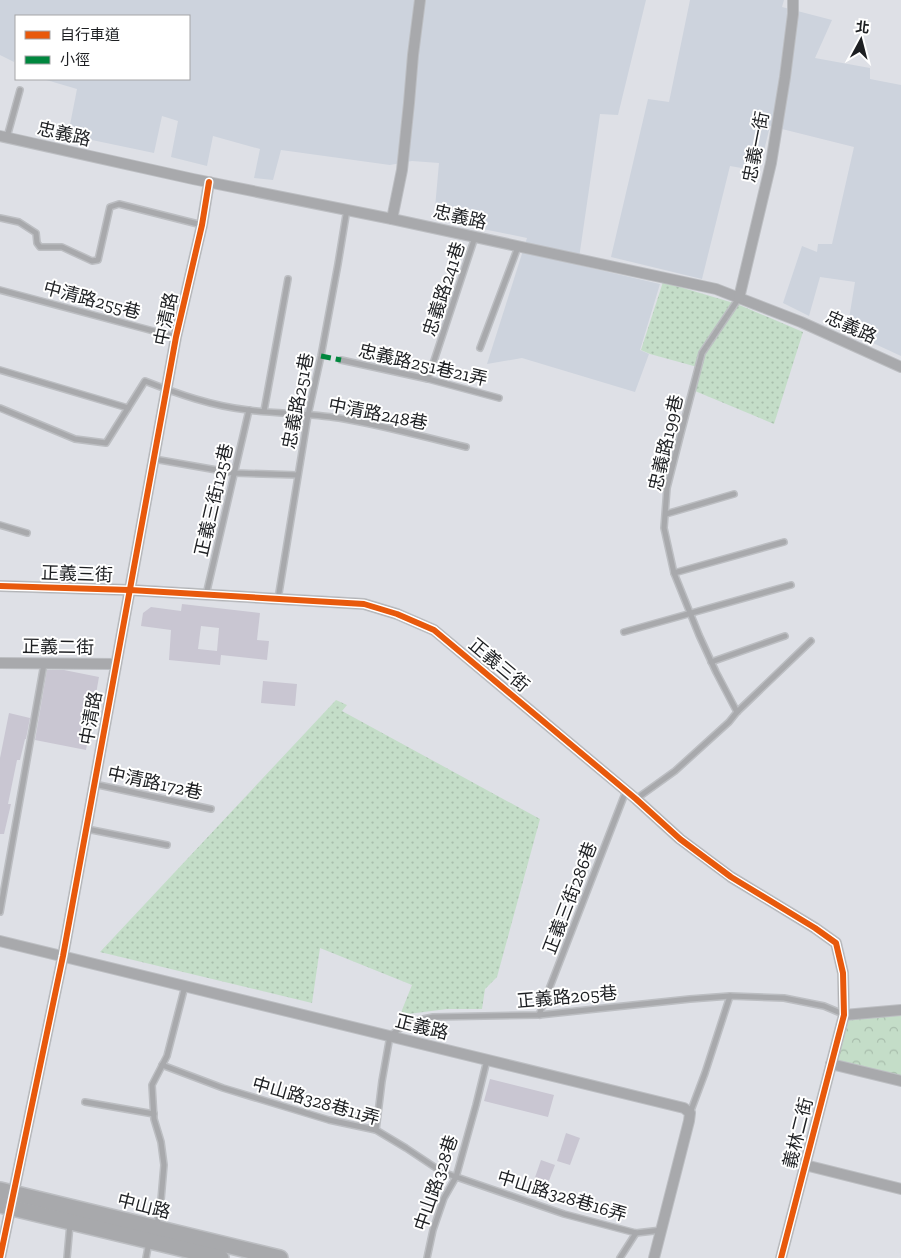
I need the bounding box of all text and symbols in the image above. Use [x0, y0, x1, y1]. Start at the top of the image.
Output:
legend [15, 15, 190, 80]
north arrow [836, 15, 886, 65]
text: 北 [855, 18, 871, 37]
text: 自行車道 [60, 26, 120, 44]
text: 小徑 [60, 51, 90, 69]
street label: 忠義一街 [738, 110, 774, 184]
street label: 忠義路 [35, 117, 93, 151]
street label: 忠義路 [431, 200, 489, 234]
street label: 忠義路241巷 [418, 239, 470, 339]
street label: 中清路255巷 [41, 276, 143, 324]
street label: 中清路 [150, 290, 182, 348]
street label: 忠義路 [822, 306, 880, 348]
street label: 忠義路251巷21弄 [356, 339, 490, 391]
street label: 忠義路251巷 [278, 351, 318, 451]
street label: 忠義路199巷 [644, 393, 688, 493]
street label: 中清路248巷 [326, 394, 430, 434]
street label: 正義三街125巷 [190, 441, 238, 559]
street label: 正義三街 [41, 562, 113, 586]
street label: 正義三街 [464, 633, 534, 697]
street label: 正義二街 [22, 635, 94, 659]
street label: 中清路 [75, 690, 107, 746]
street label: 中清路172巷 [106, 762, 204, 804]
street label: 正義三街286巷 [538, 839, 602, 957]
street label: 正義路205巷 [516, 982, 618, 1012]
street label: 正義路 [393, 1010, 451, 1044]
street label: 中山路328巷11弄 [250, 1072, 382, 1130]
street label: 義林二街 [779, 1095, 817, 1171]
street label: 中山路328巷 [409, 1132, 463, 1234]
street label: 中山路328巷16弄 [495, 1166, 629, 1226]
street label: 中山路 [115, 1189, 173, 1223]

